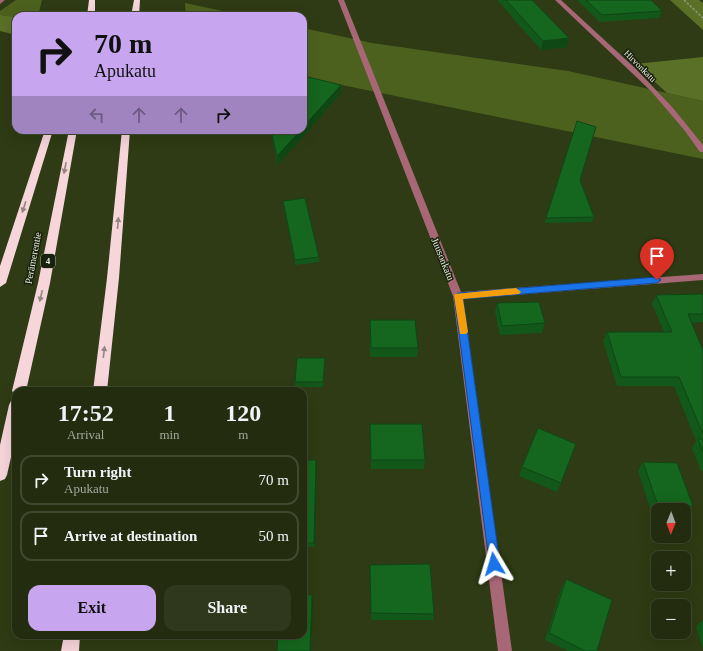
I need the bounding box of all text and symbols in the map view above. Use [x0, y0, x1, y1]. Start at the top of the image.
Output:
icon: right [28, 28, 80, 80]
text: 70 m [94, 28, 152, 59]
street label: Hirvonkatu [622, 48, 658, 84]
text: Apukatu [94, 61, 156, 81]
icon: left [86, 104, 108, 126]
icon: ahead [128, 104, 150, 126]
icon: ahead [170, 104, 192, 126]
icon: right [212, 104, 234, 126]
one-way arrow [62, 162, 68, 174]
one-way arrow [21, 201, 27, 213]
one-way arrow [115, 217, 121, 229]
street label: Perämerentie [23, 231, 44, 285]
street label: Juusonkatu [429, 236, 457, 282]
pin [640, 239, 674, 280]
icon: arrive [646, 245, 668, 267]
road number: 4 [41, 254, 55, 268]
one-way arrow [37, 290, 43, 302]
one-way arrow [101, 346, 108, 358]
text: 17:52 [58, 400, 114, 426]
text: 1 [163, 400, 175, 426]
text: 120 [225, 400, 261, 426]
text: Arrival [67, 427, 104, 442]
text: min [159, 427, 180, 442]
text: m [238, 427, 248, 442]
text: Turn right [64, 464, 131, 480]
icon: right [30, 469, 52, 491]
text: 70 m [259, 472, 289, 488]
text: Apukatu [64, 481, 109, 496]
north arrow [651, 503, 691, 543]
map controls [651, 503, 691, 639]
icon: arrive [30, 525, 52, 547]
text: Arrive at destination [64, 528, 197, 544]
text: 50 m [259, 528, 289, 544]
position arrow [473, 543, 515, 585]
button: + [651, 551, 691, 591]
button: Exit [28, 585, 156, 631]
button: Share [164, 585, 291, 631]
button: − [651, 599, 691, 639]

